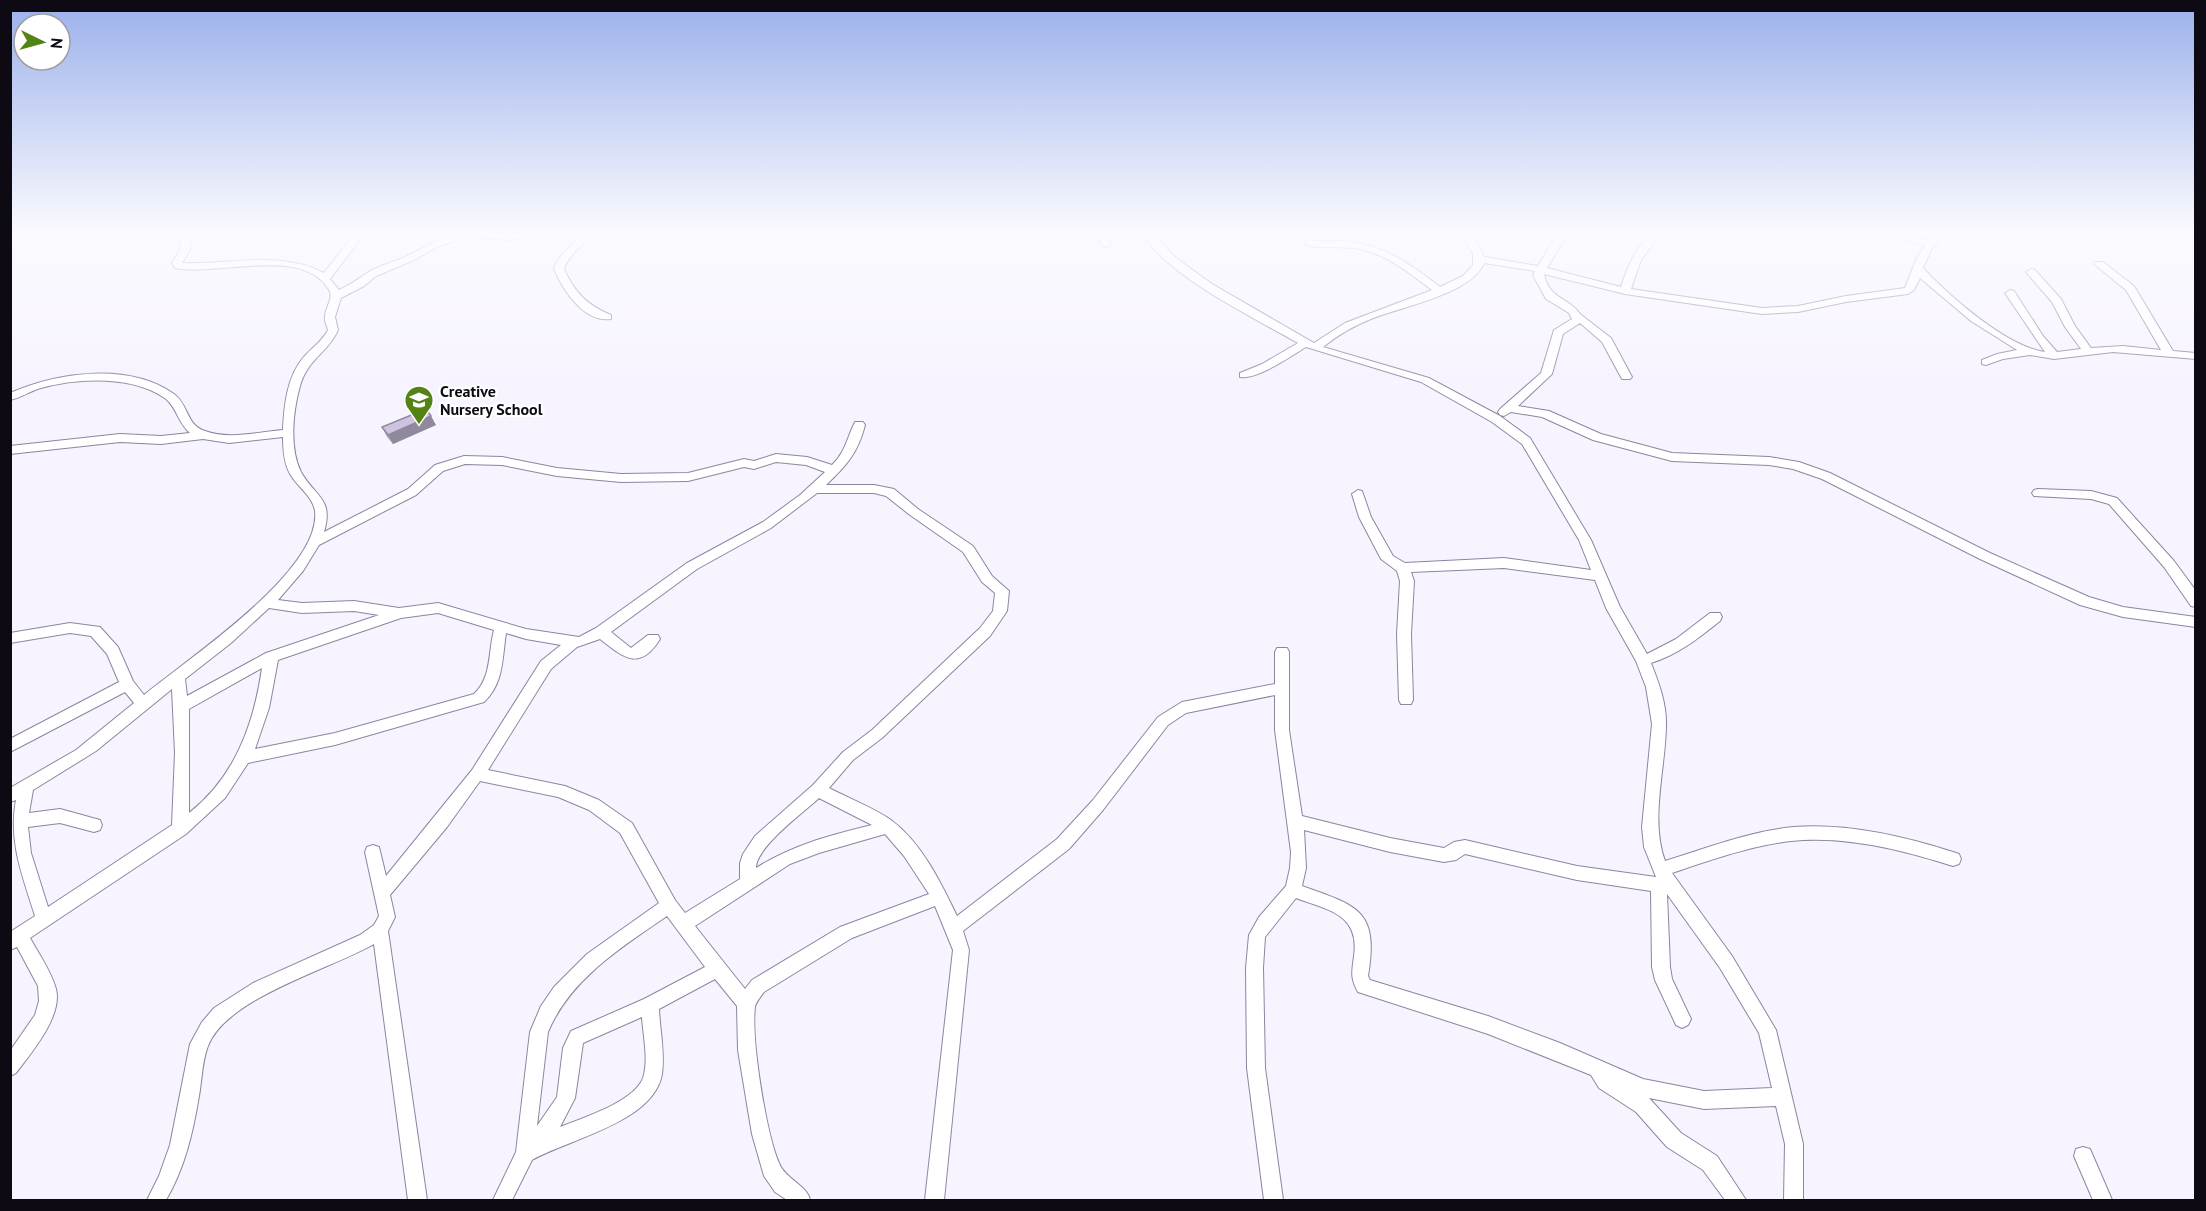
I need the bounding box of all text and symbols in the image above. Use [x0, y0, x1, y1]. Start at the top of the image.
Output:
north arrow [12, 12, 72, 72]
text: N [47, 37, 67, 49]
place label: Creative Nursery School [440, 381, 543, 419]
school or university icon: Creative Nursery School [403, 384, 435, 426]

